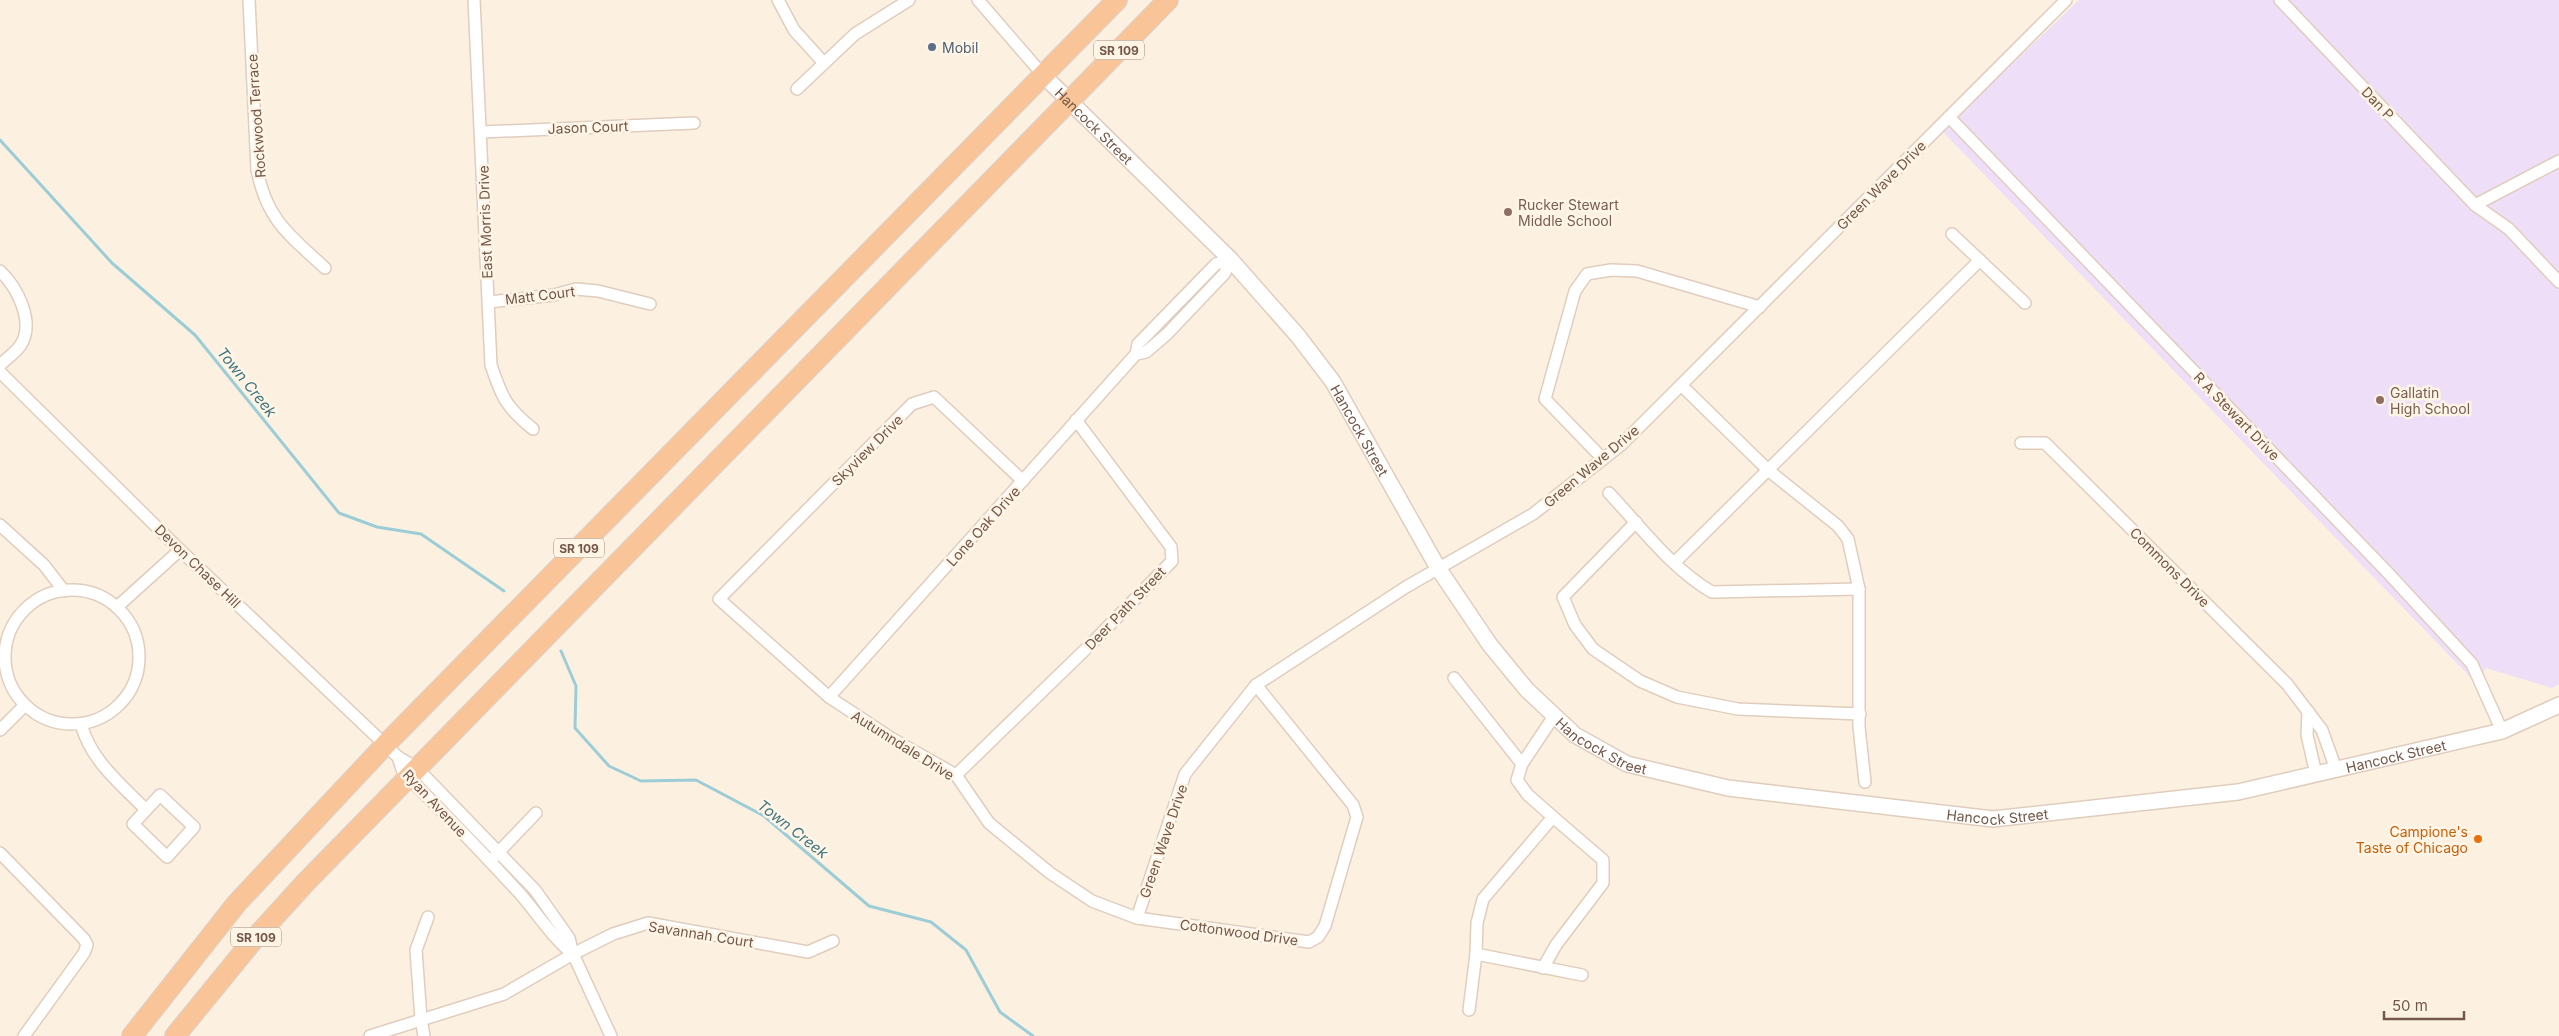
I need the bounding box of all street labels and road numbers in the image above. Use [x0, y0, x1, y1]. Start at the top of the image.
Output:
road number: SR 109 [1094, 40, 1144, 60]
street label: Rockwood Terrace [243, 53, 269, 179]
street label: Dan P [2358, 83, 2398, 123]
street label: Hancock Street [1052, 84, 1137, 168]
street label: Jason Court [547, 117, 629, 137]
street label: Green Wave Drive [1833, 137, 1929, 233]
street label: East Morris Drive [475, 165, 495, 279]
street label: Matt Court [504, 282, 576, 308]
street label: R A Stewart Drive [2191, 368, 2283, 464]
street label: Hancock Street [1328, 381, 1393, 479]
street label: Skyview Drive [828, 411, 906, 489]
street label: Green Wave Drive [1540, 421, 1642, 511]
street label: Lone Oak Drive [943, 483, 1023, 569]
street label: Devon Chase Hill [152, 521, 244, 611]
street label: Commons Drive [2127, 524, 2213, 610]
road number: SR 109 [554, 538, 604, 558]
street label: Deer Path Street [1081, 563, 1169, 653]
street label: Autumndale Drive [848, 707, 958, 783]
street label: Hancock Street [1553, 713, 1649, 777]
street label: Hancock Street [2344, 736, 2448, 775]
street label: Ryan Avenue [399, 766, 471, 840]
street label: Green Wave Drive [1136, 782, 1190, 900]
street label: Hancock Street [1946, 804, 2049, 828]
street label: Cottonwood Drive [1179, 915, 1299, 949]
street label: Savannah Court [647, 917, 755, 951]
road number: SR 109 [231, 928, 281, 946]

